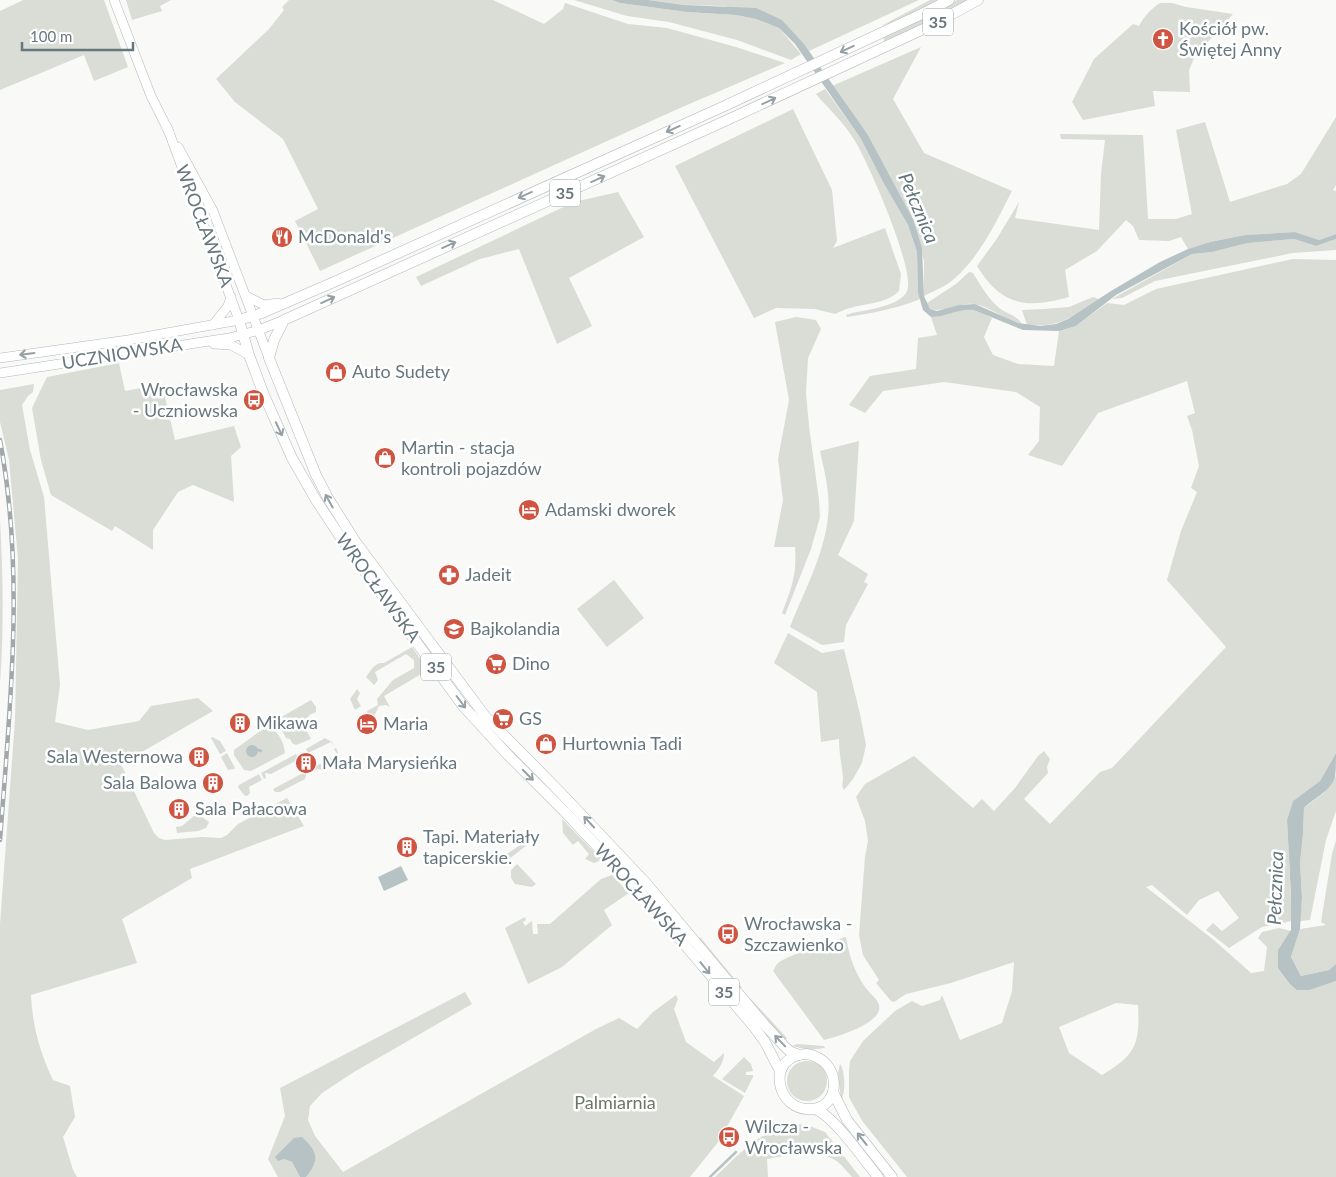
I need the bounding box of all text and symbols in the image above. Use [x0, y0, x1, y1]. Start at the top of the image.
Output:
road number: 35 [923, 8, 953, 36]
place label: Kościół pw. Świętej Anny [1179, 17, 1283, 60]
scale bar [22, 20, 134, 52]
text: 100 m [30, 27, 72, 45]
church icon: Kościół pw. Świętej Anny [1151, 27, 1175, 51]
one-way arrow [840, 44, 855, 54]
one-way arrow [762, 96, 777, 106]
one-way arrow [666, 124, 681, 134]
street label: WROCŁAWSKA [171, 161, 239, 291]
water label: Pełcznica [894, 169, 945, 246]
one-way arrow [590, 173, 605, 183]
road number: 35 [550, 180, 580, 207]
one-way arrow [518, 191, 533, 200]
restaurant icon: McDonald's [270, 225, 294, 249]
place label: McDonald's [298, 225, 392, 247]
one-way arrow [441, 240, 456, 250]
one-way arrow [320, 295, 335, 304]
street label: UCZNIOWSKA [60, 333, 184, 373]
one-way arrow [19, 349, 35, 359]
shop icon: Auto Sudety [324, 360, 348, 384]
place label: Auto Sudety [352, 360, 451, 382]
place label: Wrocławska - Uczniowska [133, 378, 238, 421]
bus stop icon: Wrocławska - Uczniowska [242, 388, 266, 412]
one-way arrow [274, 421, 284, 436]
place label: Martin - stacja kontroli pojazdów [401, 436, 542, 479]
shop icon: Martin - stacja kontroli pojazdów [373, 446, 397, 470]
one-way arrow [324, 493, 334, 508]
hotel icon: Adamski dworek [517, 498, 541, 522]
place label: Adamski dworek [545, 498, 677, 520]
street label: WROCŁAWSKA [332, 529, 426, 647]
pharmacy icon: Jadeit [437, 563, 461, 587]
place label: Jadeit [465, 563, 512, 585]
school or university icon: Bajkolandia [442, 617, 466, 641]
place label: Bajkolandia [470, 617, 560, 639]
supermarket icon: Dino [484, 652, 508, 676]
place label: Dino [512, 652, 550, 674]
road number: 35 [421, 654, 451, 680]
one-way arrow [456, 695, 466, 709]
supermarket icon: GS [491, 707, 515, 731]
place label: GS [519, 707, 542, 729]
building icon: Mikawa [228, 711, 252, 735]
place label: Mikawa [256, 711, 318, 733]
hotel icon: Maria [355, 712, 379, 736]
place label: Maria [383, 712, 428, 734]
shop icon: Hurtownia Tadi [534, 732, 558, 756]
place label: Hurtownia Tadi [562, 732, 682, 754]
place label: Sala Westernowa [46, 745, 183, 767]
building icon: Sala Westernowa [187, 745, 211, 769]
building icon: Mała Marysieńka [294, 751, 318, 775]
place label: Mała Marysieńka [322, 751, 457, 773]
one-way arrow [521, 769, 534, 781]
place label: Sala Balowa [103, 771, 197, 793]
building icon: Sala Balowa [201, 771, 225, 795]
building icon: Sala Pałacowa [167, 797, 191, 821]
place label: Sala Pałacowa [195, 797, 307, 819]
one-way arrow [583, 815, 595, 828]
place label: Tapi. Materiały tapicerskie. [423, 825, 540, 868]
building icon: Tapi. Materiały tapicerskie. [395, 835, 419, 859]
street label: WROCŁAWSKA [590, 839, 694, 950]
water label: Pełcznica [1262, 851, 1287, 925]
place label: Wrocławska - Szczawienko [744, 912, 853, 955]
bus stop icon: Wrocławska - Szczawienko [716, 922, 740, 946]
one-way arrow [699, 961, 710, 974]
road number: 35 [709, 979, 739, 1006]
one-way arrow [774, 1035, 786, 1048]
park label: Palmiarnia [574, 1091, 656, 1113]
place label: Wilcza - Wrocławska [745, 1115, 842, 1158]
bus stop icon: Wilcza - Wrocławska [717, 1125, 741, 1149]
one-way arrow [856, 1133, 867, 1146]

